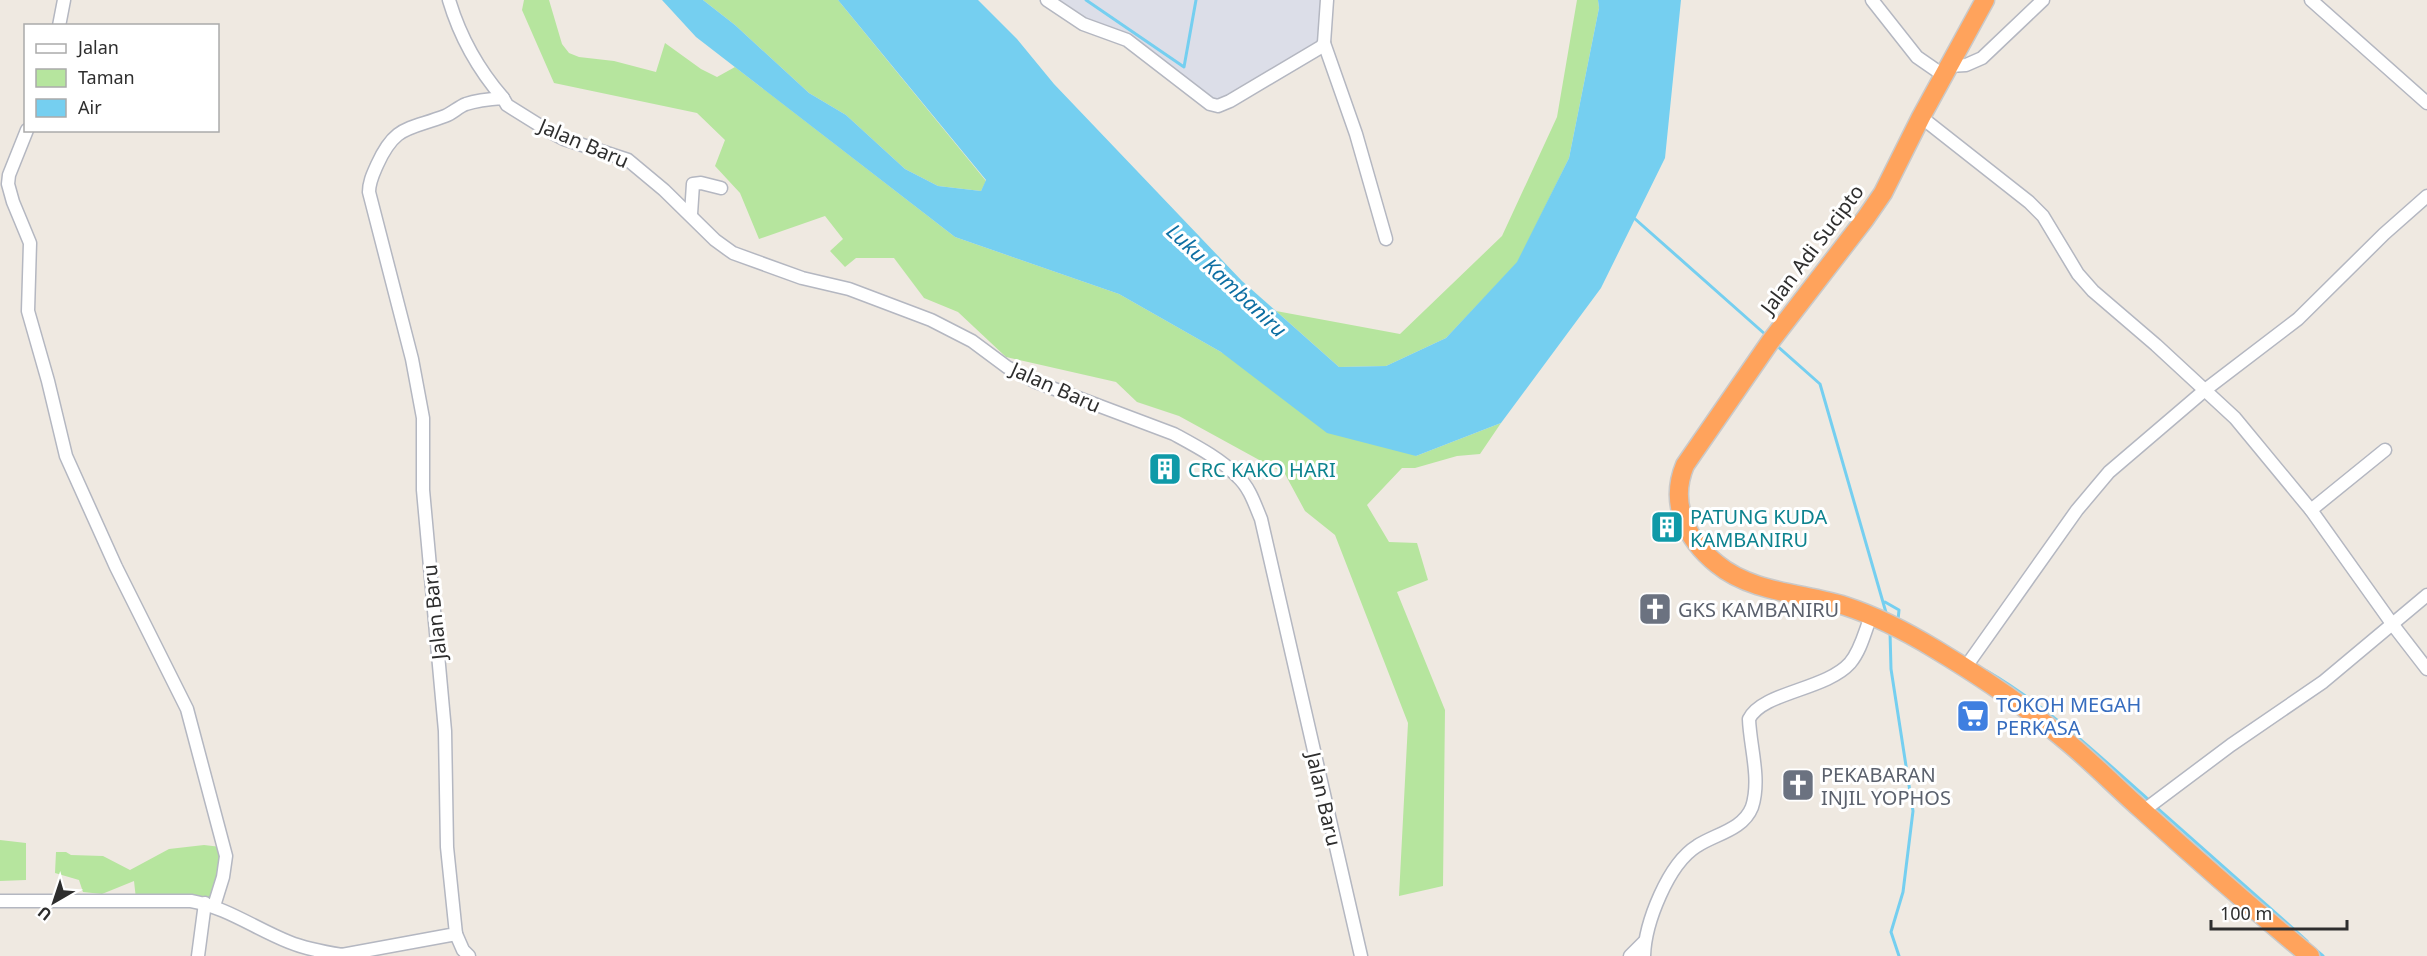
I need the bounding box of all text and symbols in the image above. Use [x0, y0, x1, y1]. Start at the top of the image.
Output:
legend [24, 24, 219, 132]
text: Jalan [76, 35, 119, 59]
text: Taman [78, 65, 135, 89]
text: Air [78, 95, 102, 119]
street label: Jalan Baru [533, 111, 633, 174]
street label: Jalan Adi Sucipto [1753, 179, 1870, 321]
water label: Luku Kambaniru [1161, 217, 1293, 343]
street label: Jalan Baru [1005, 354, 1105, 419]
building icon: CRC KAKO HARI [1147, 451, 1183, 487]
place label: CRC KAKO HARI [1188, 456, 1336, 483]
place label: PATUNG KUDA KAMBANIRU [1690, 503, 1827, 553]
building icon: PATUNG KUDA KAMBANIRU [1649, 509, 1685, 545]
street label: Jalan Baru [416, 563, 453, 663]
church icon: GKS KAMBANIRU [1637, 591, 1673, 627]
place label: GKS KAMBANIRU [1678, 596, 1839, 623]
place label: TOKOH MEGAH PERKASA [1996, 691, 2141, 741]
supermarket icon: TOKOH MEGAH PERKASA [1955, 698, 1991, 734]
street label: Jalan Baru [1300, 748, 1348, 849]
place label: PEKABARAN INJIL YOPHOS [1821, 761, 1951, 811]
church icon: PEKABARAN INJIL YOPHOS [1780, 767, 1816, 803]
north arrow [24, 872, 84, 932]
scale bar [2211, 893, 2348, 931]
text: U [33, 901, 56, 926]
text: 100 m [2220, 901, 2272, 925]

